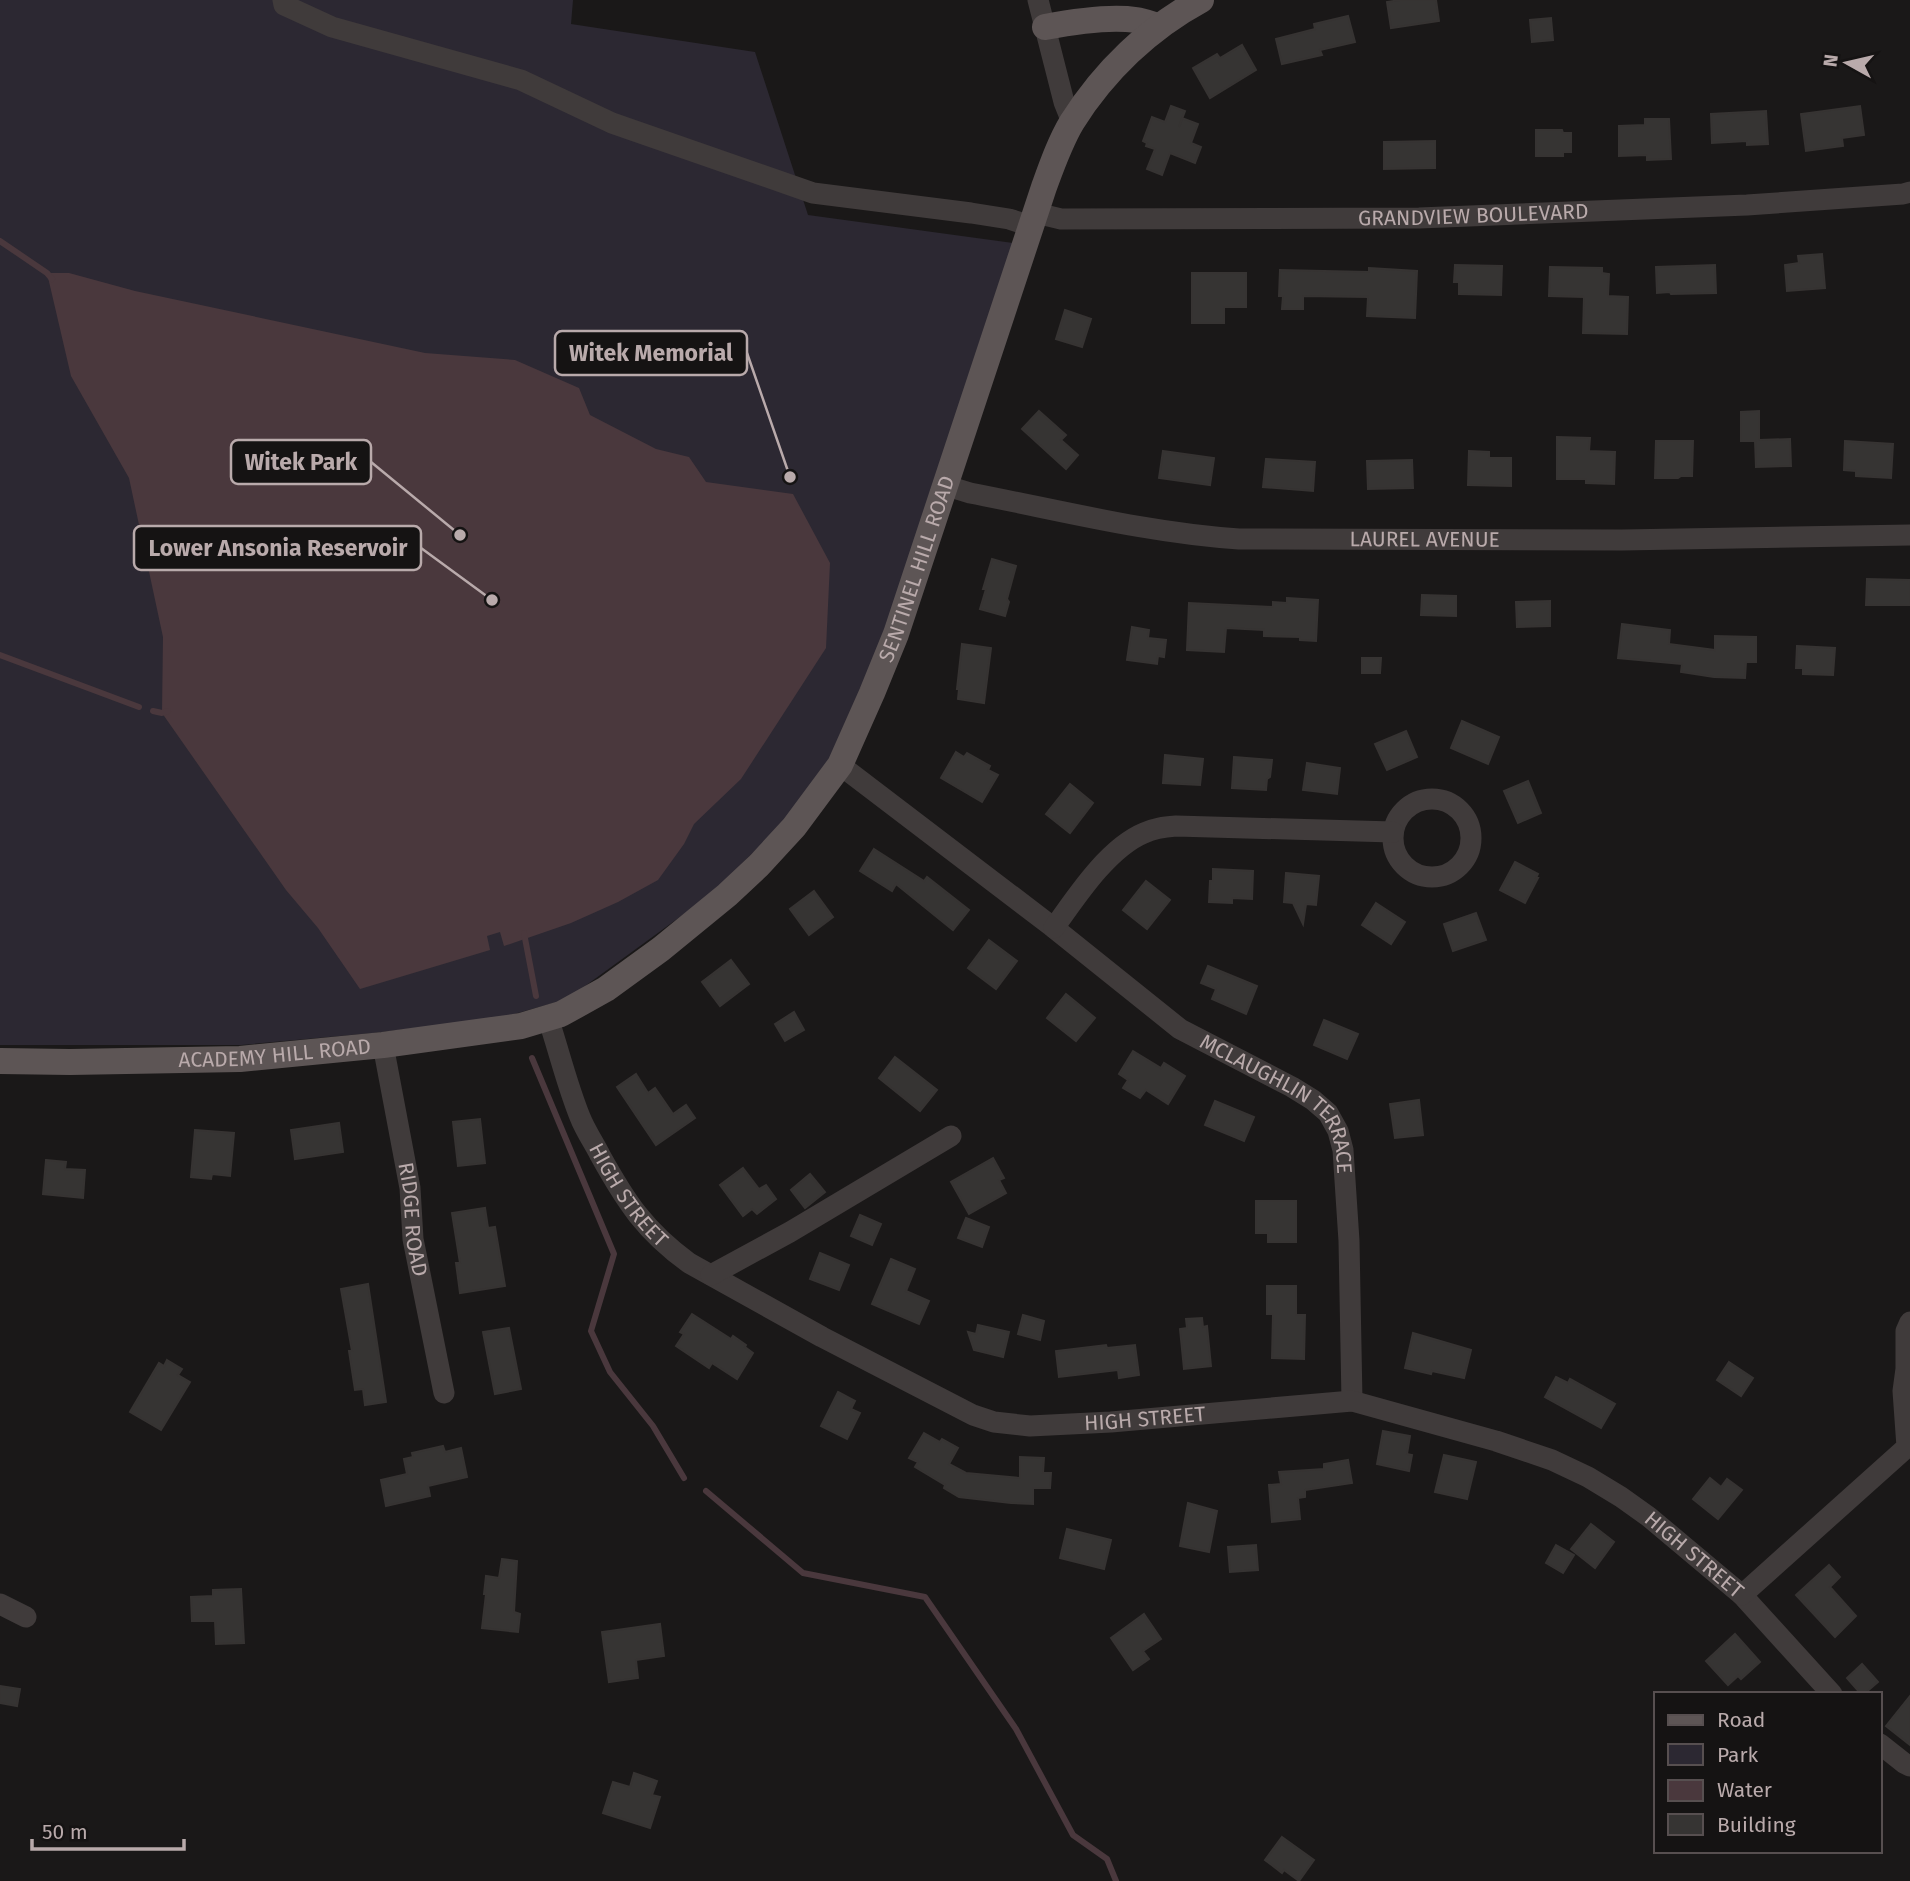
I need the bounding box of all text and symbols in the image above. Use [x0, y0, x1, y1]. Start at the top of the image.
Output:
north arrow [1812, 28, 1882, 98]
text: N [1818, 53, 1843, 69]
street label: GRANDVIEW BOULEVARD [1358, 198, 1589, 231]
callout: Witek Memorial [555, 331, 747, 375]
text: Witek Memorial [569, 339, 733, 367]
callout: Witek Park [231, 440, 371, 484]
text: Witek Park [245, 448, 358, 476]
street label: SENTINEL HILL ROAD [873, 472, 960, 666]
callout: Lower Ansonia Reservoir [134, 526, 421, 570]
street label: LAUREL AVENUE [1349, 526, 1500, 553]
text: Lower Ansonia Reservoir [149, 534, 408, 562]
street label: MCLAUGHLIN TERRACE [1196, 1029, 1358, 1175]
street label: ACADEMY HILL ROAD [178, 1033, 372, 1073]
street label: HIGH STREET [583, 1139, 673, 1253]
street label: RIDGE ROAD [392, 1160, 433, 1279]
street label: HIGH STREET [1084, 1401, 1207, 1436]
street label: HIGH STREET [1639, 1506, 1749, 1604]
legend [1654, 1692, 1882, 1853]
text: Road [1717, 1707, 1765, 1733]
text: Park [1717, 1742, 1759, 1768]
text: Water [1717, 1777, 1772, 1803]
scale bar [32, 1808, 184, 1852]
text: Building [1717, 1812, 1796, 1838]
text: 50 m [42, 1819, 88, 1845]

